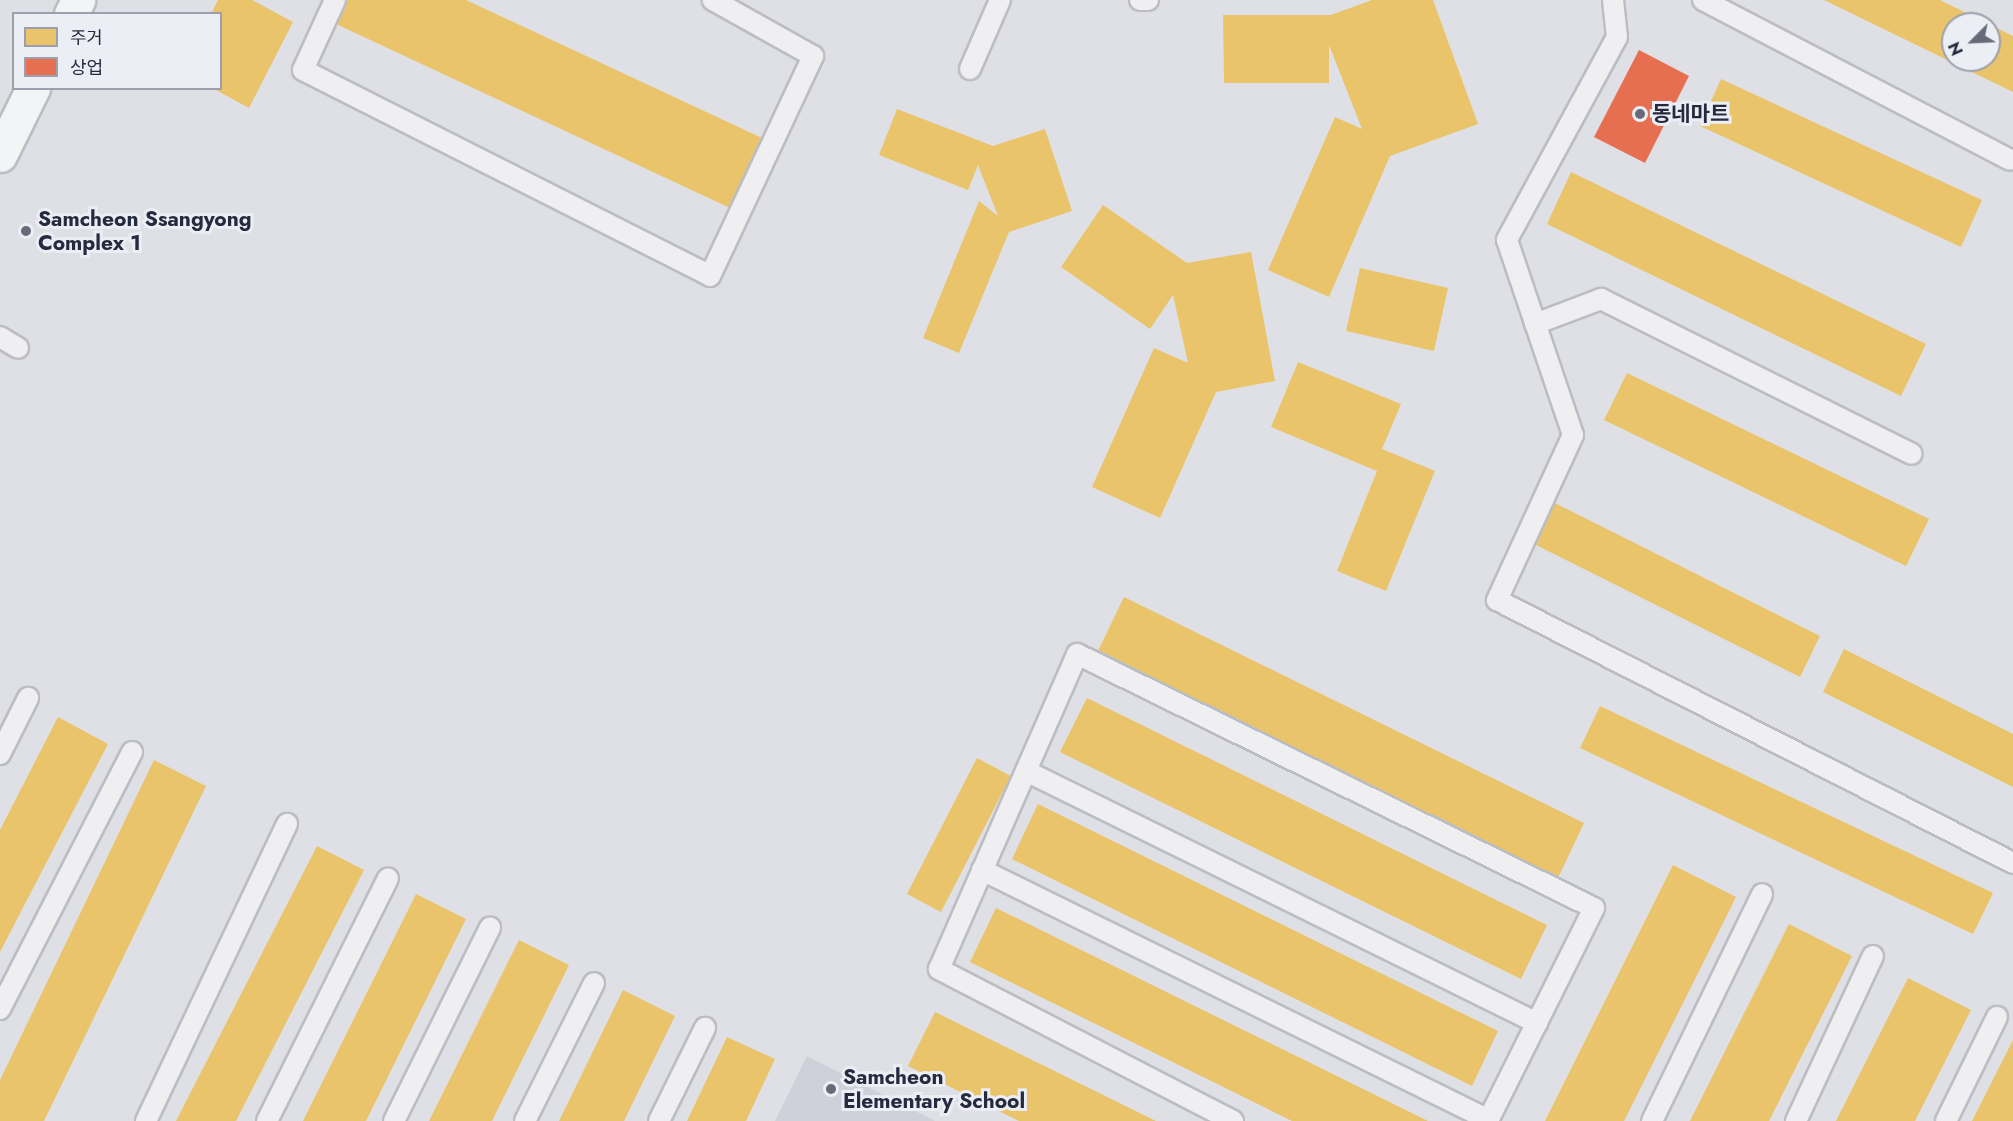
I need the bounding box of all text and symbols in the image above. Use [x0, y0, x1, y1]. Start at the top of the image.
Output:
legend [12, 12, 222, 90]
north arrow [1941, 12, 2001, 72]
text: 주거 [70, 25, 103, 51]
text: N [1943, 38, 1969, 59]
text: 상업 [70, 55, 103, 81]
place label: 동네마트 [1652, 101, 1729, 127]
marker: 동네마트 [1633, 107, 1647, 121]
place label: Samcheon Ssangyong Complex 1 [38, 206, 252, 256]
marker: Samcheon Ssangyong Complex 1 [19, 224, 33, 238]
place label: Samcheon Elementary School [843, 1064, 1025, 1114]
marker: Samcheon Elementary School [824, 1082, 838, 1096]

